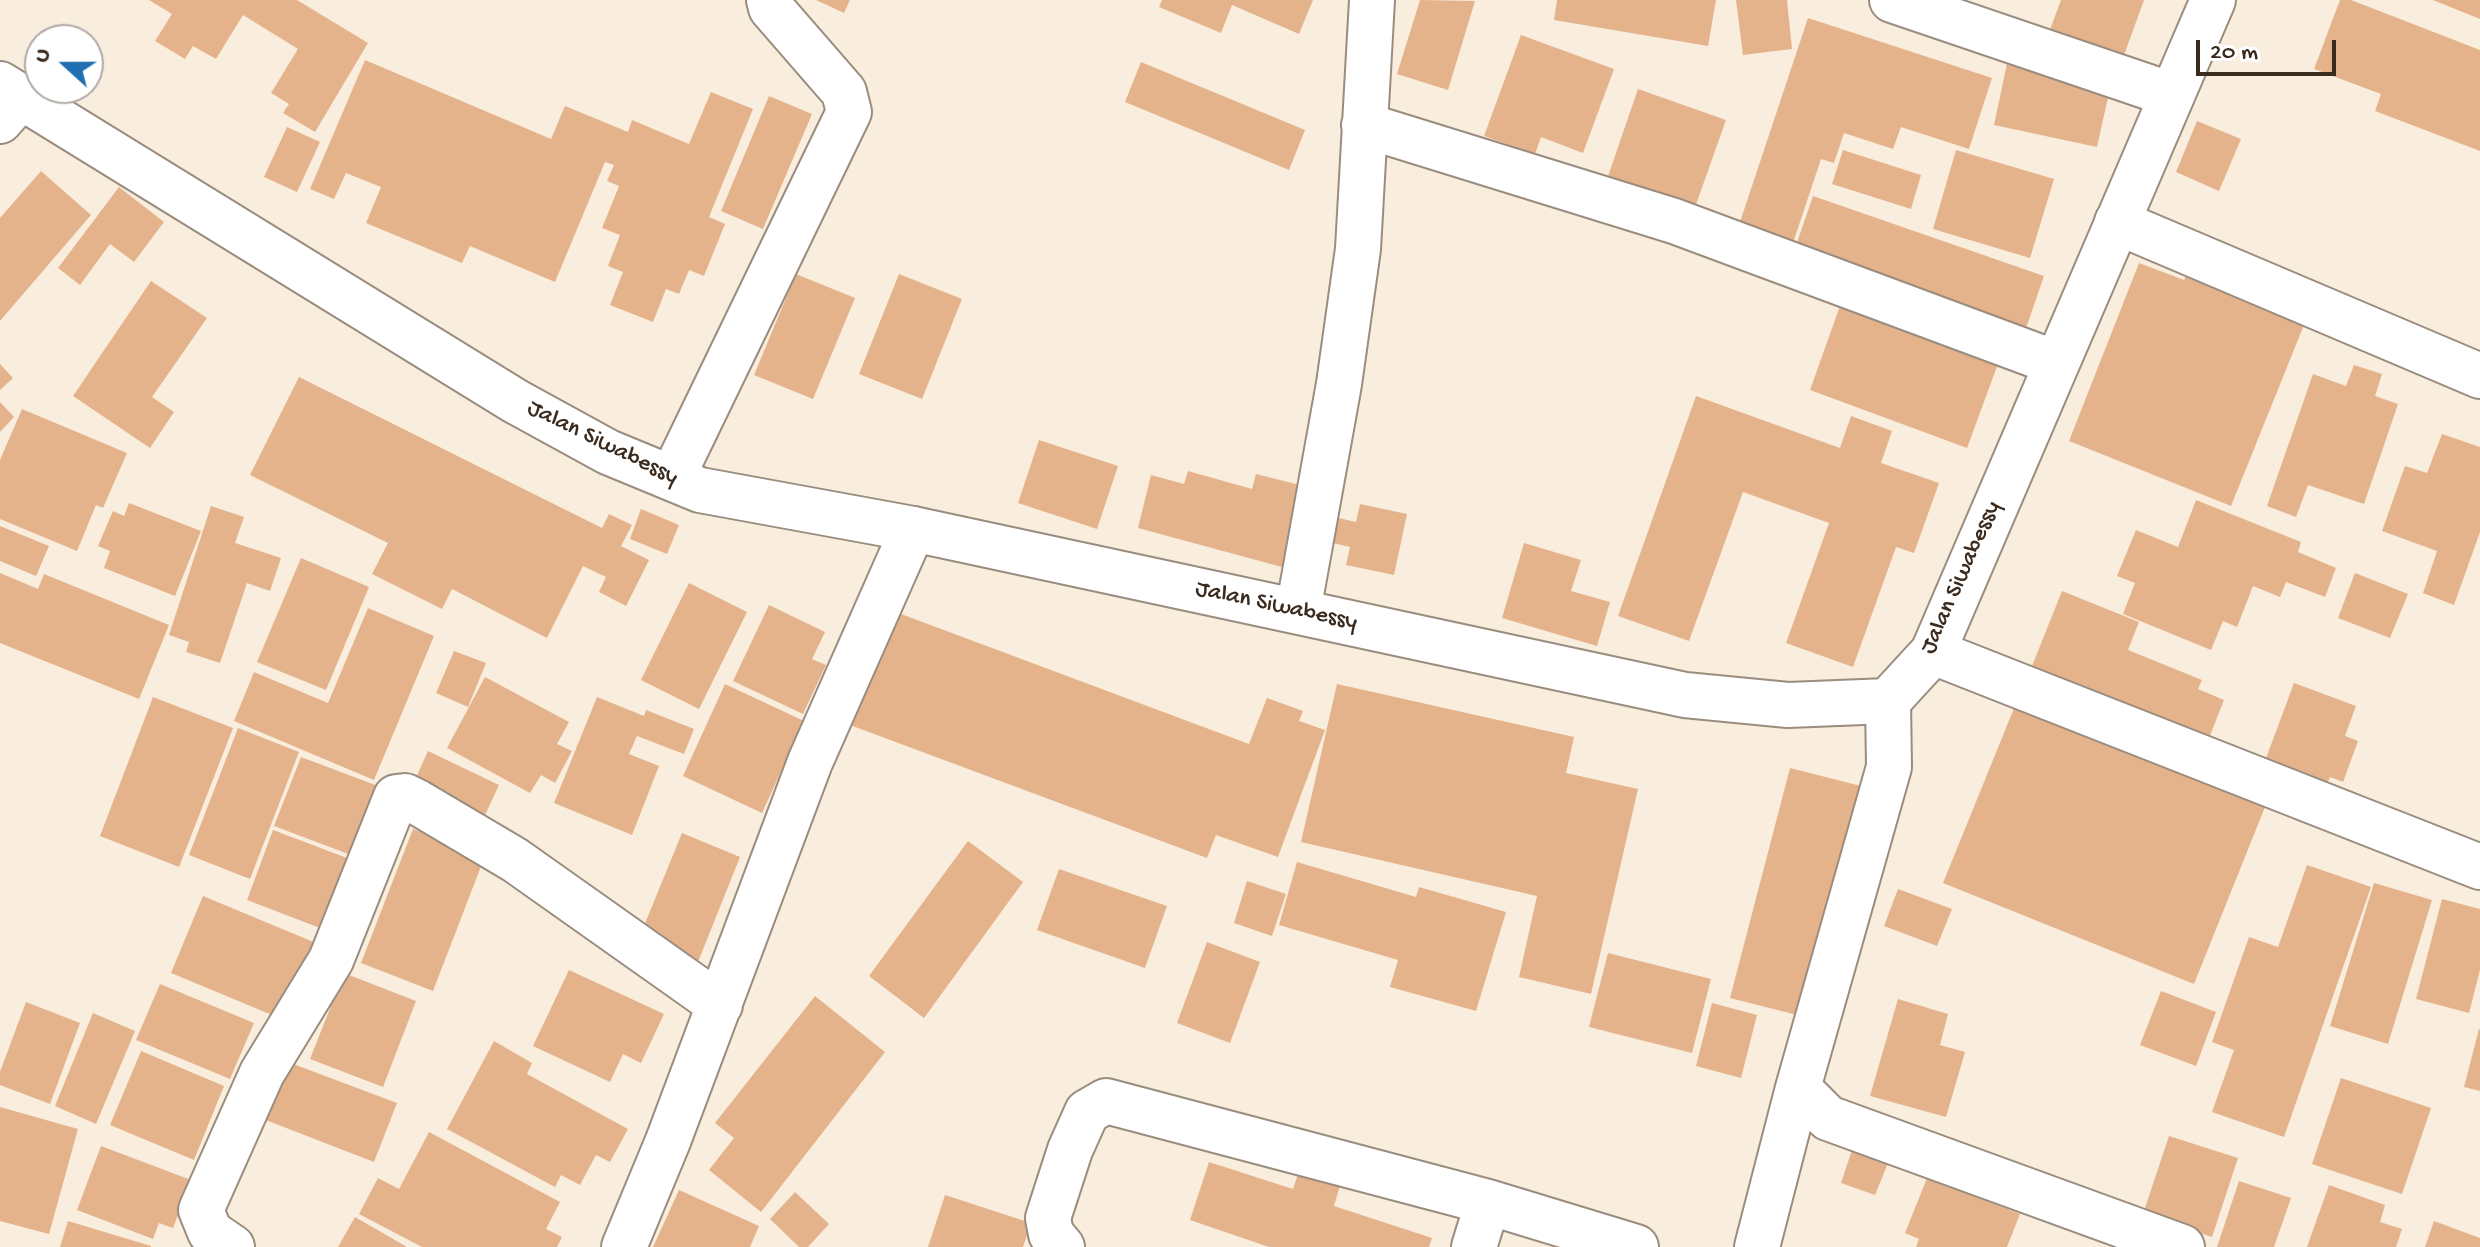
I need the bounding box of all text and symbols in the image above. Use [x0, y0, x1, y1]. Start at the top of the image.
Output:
north arrow [24, 24, 104, 104]
scale bar [2200, 24, 2340, 74]
text: 20 m [2210, 39, 2258, 68]
text: U [29, 46, 58, 67]
street label: Jalan Siwabessy [522, 395, 682, 493]
street label: Jalan Siwabessy [1915, 497, 2009, 659]
street label: Jalan Siwabessy [1193, 576, 1359, 638]

